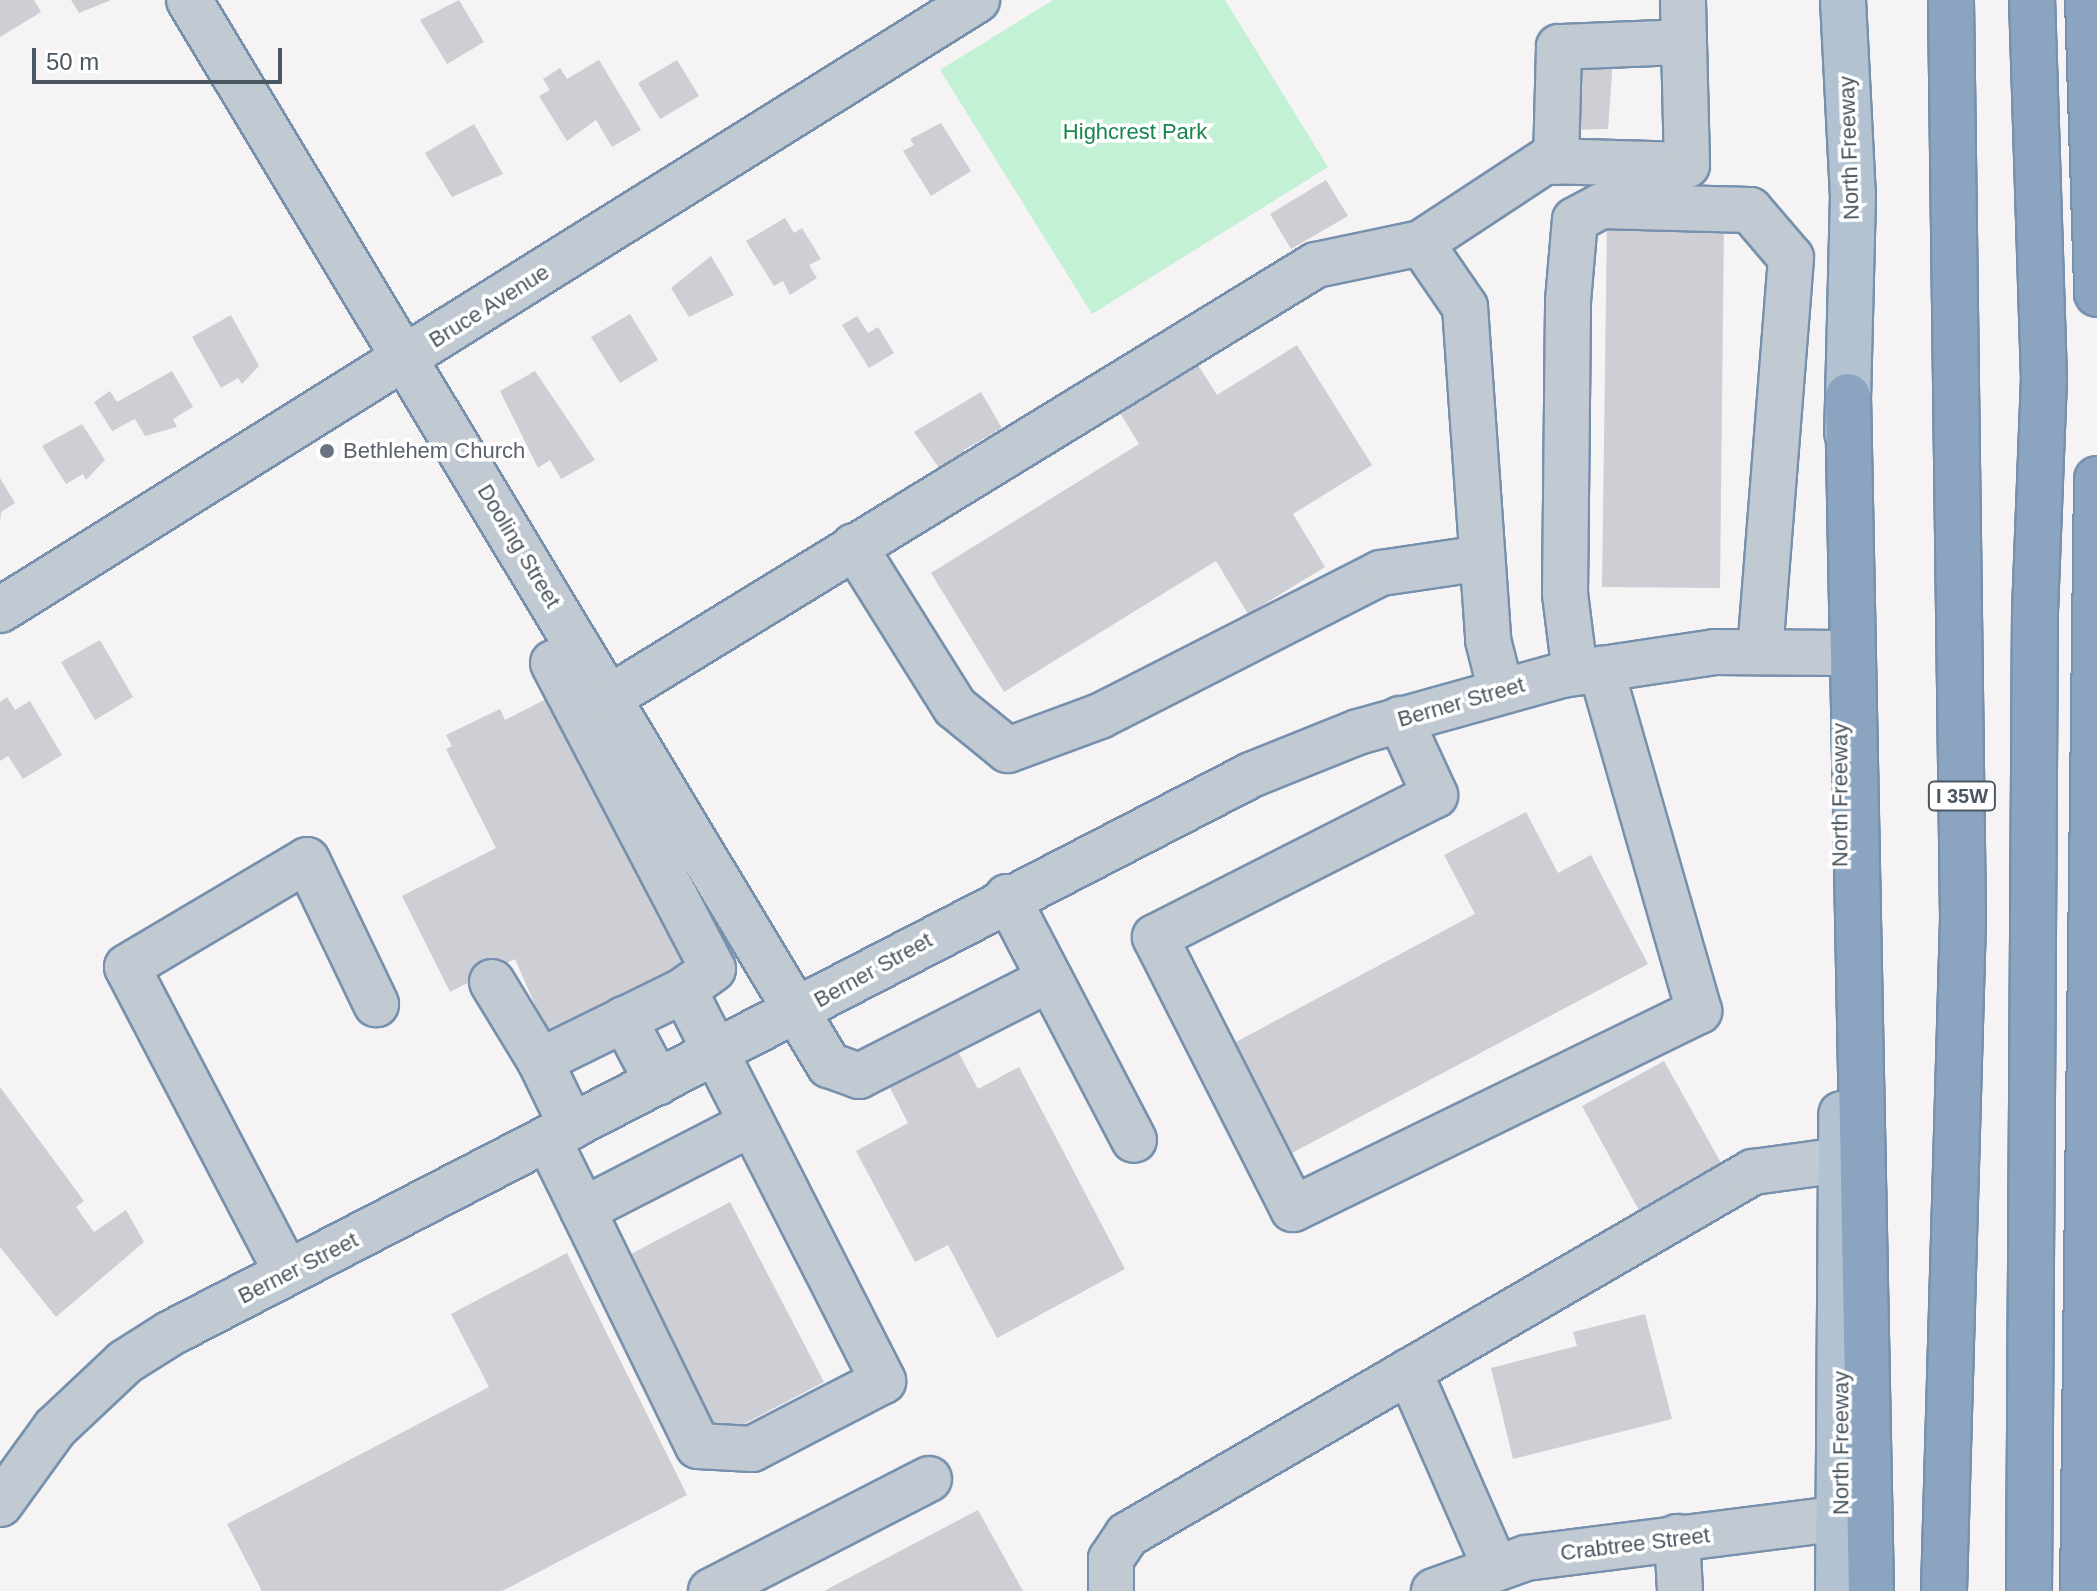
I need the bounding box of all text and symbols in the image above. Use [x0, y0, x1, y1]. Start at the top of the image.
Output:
scale bar [36, 32, 286, 82]
text: 50 m [46, 48, 99, 75]
street label: North Freeway [1833, 75, 1865, 221]
park label: Highcrest Park [1063, 119, 1207, 145]
street label: Bruce Avenue [424, 258, 554, 354]
place label: Bethlehem Church [343, 438, 525, 464]
marker: Bethlehem Church [318, 442, 336, 460]
street label: Dooling Street [472, 479, 566, 613]
street label: Berner Street [1394, 671, 1528, 733]
street label: North Freeway [1827, 723, 1853, 867]
road number: I 35W [1926, 780, 1998, 812]
street label: Berner Street [809, 927, 937, 1013]
street label: Berner Street [234, 1227, 362, 1309]
street label: North Freeway [1828, 1371, 1854, 1515]
street label: Crabtree Street [1559, 1522, 1711, 1566]

